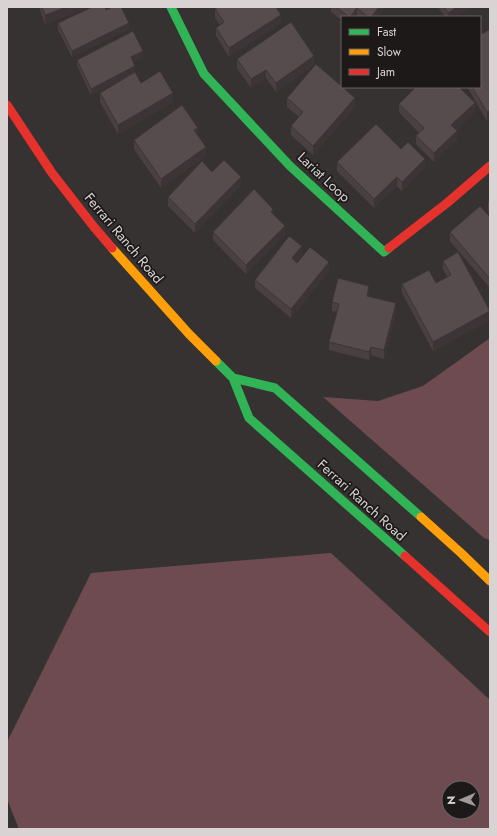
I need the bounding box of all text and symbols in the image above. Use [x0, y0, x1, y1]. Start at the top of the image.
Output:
legend [341, 16, 481, 88]
text: Fast [377, 23, 396, 41]
text: Slow [377, 43, 402, 61]
text: Jam [375, 63, 395, 81]
street label: Lariat Loop [293, 147, 355, 207]
street label: Ferrari Ranch Road [80, 188, 168, 288]
street label: Ferrari Ranch Road [313, 455, 411, 545]
north arrow [441, 780, 481, 820]
text: N [443, 796, 459, 805]

